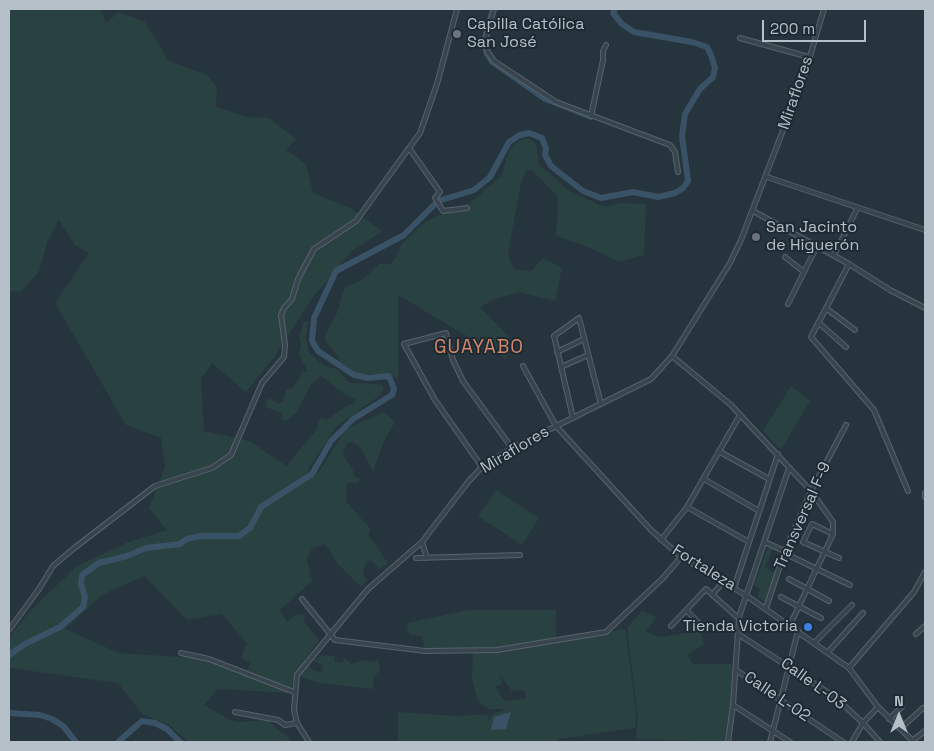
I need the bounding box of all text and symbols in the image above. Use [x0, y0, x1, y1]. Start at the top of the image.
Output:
scale bar [764, 10, 868, 42]
place label: Capilla Católica San José [467, 15, 584, 53]
text: 200 m [770, 19, 815, 38]
marker: Capilla Católica San José [451, 28, 463, 40]
street label: Miraflores [774, 54, 818, 132]
place label: San Jacinto de Higuerón [766, 218, 859, 256]
marker: San Jacinto de Higuerón [750, 231, 762, 243]
district label: GUAYABO [433, 337, 525, 359]
street label: Miraflores [477, 422, 553, 478]
street label: Transversal F-9 [771, 459, 835, 573]
street label: Fortaleza [669, 541, 739, 595]
place label: Tienda Victoria [683, 617, 798, 637]
marker: Tienda Victoria [802, 621, 814, 633]
street label: Calle L-03 [777, 654, 849, 714]
street label: Calle L-02 [740, 668, 814, 726]
north arrow [874, 691, 924, 741]
text: N [894, 692, 904, 710]

